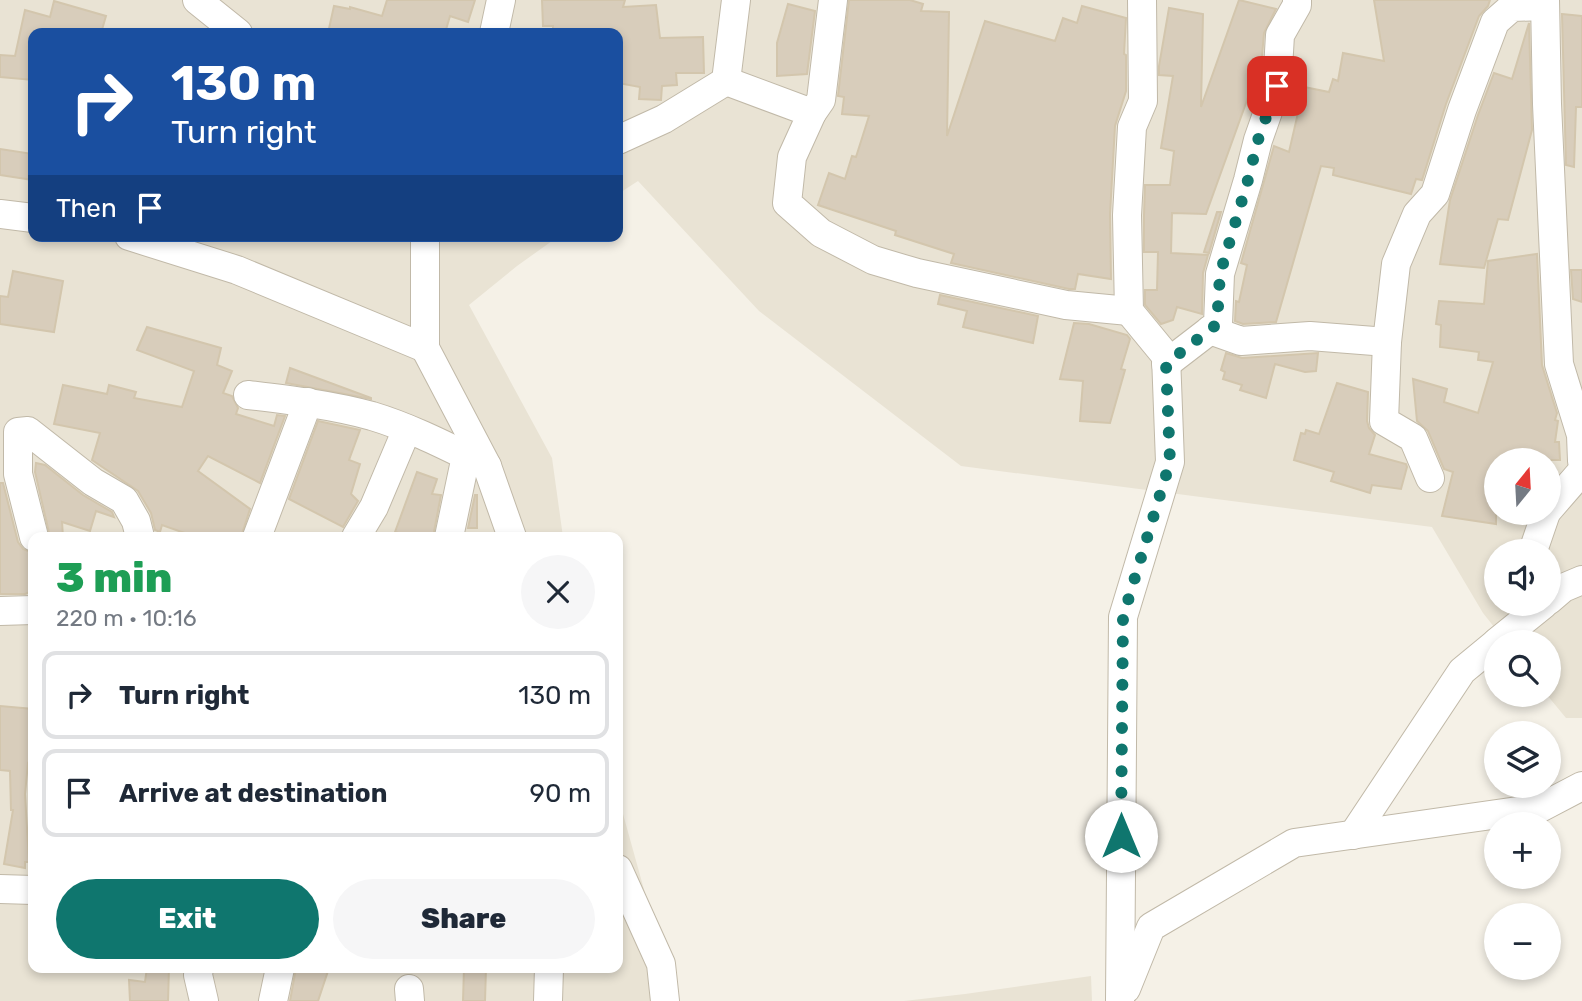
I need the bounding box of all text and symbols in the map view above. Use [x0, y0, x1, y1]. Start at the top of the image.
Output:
text: 130 m [171, 54, 316, 112]
icon: right [56, 56, 147, 147]
pin [1247, 56, 1307, 116]
icon: arrive [1258, 67, 1296, 105]
text: Turn right [171, 113, 316, 151]
icon: arrive [131, 189, 169, 227]
text: Then [56, 193, 117, 224]
north arrow [1484, 448, 1561, 525]
map controls [1484, 448, 1561, 980]
button: sound [1484, 539, 1561, 616]
text: 3 min [56, 553, 172, 603]
button: close [521, 555, 595, 629]
text: 220 m · 10:16 [56, 604, 197, 632]
button: search [1484, 630, 1561, 707]
icon: right [60, 676, 98, 714]
text: Turn right [119, 680, 249, 711]
text: 130 m [518, 680, 591, 711]
button: layers [1484, 721, 1561, 798]
icon: arrive [60, 774, 98, 812]
text: Arrive at destination [119, 778, 387, 809]
text: 90 m [530, 778, 591, 809]
position arrow [1084, 799, 1158, 873]
button: + [1484, 812, 1561, 889]
button: Exit [56, 879, 319, 959]
button: Share [333, 879, 595, 959]
button: − [1484, 903, 1561, 980]

